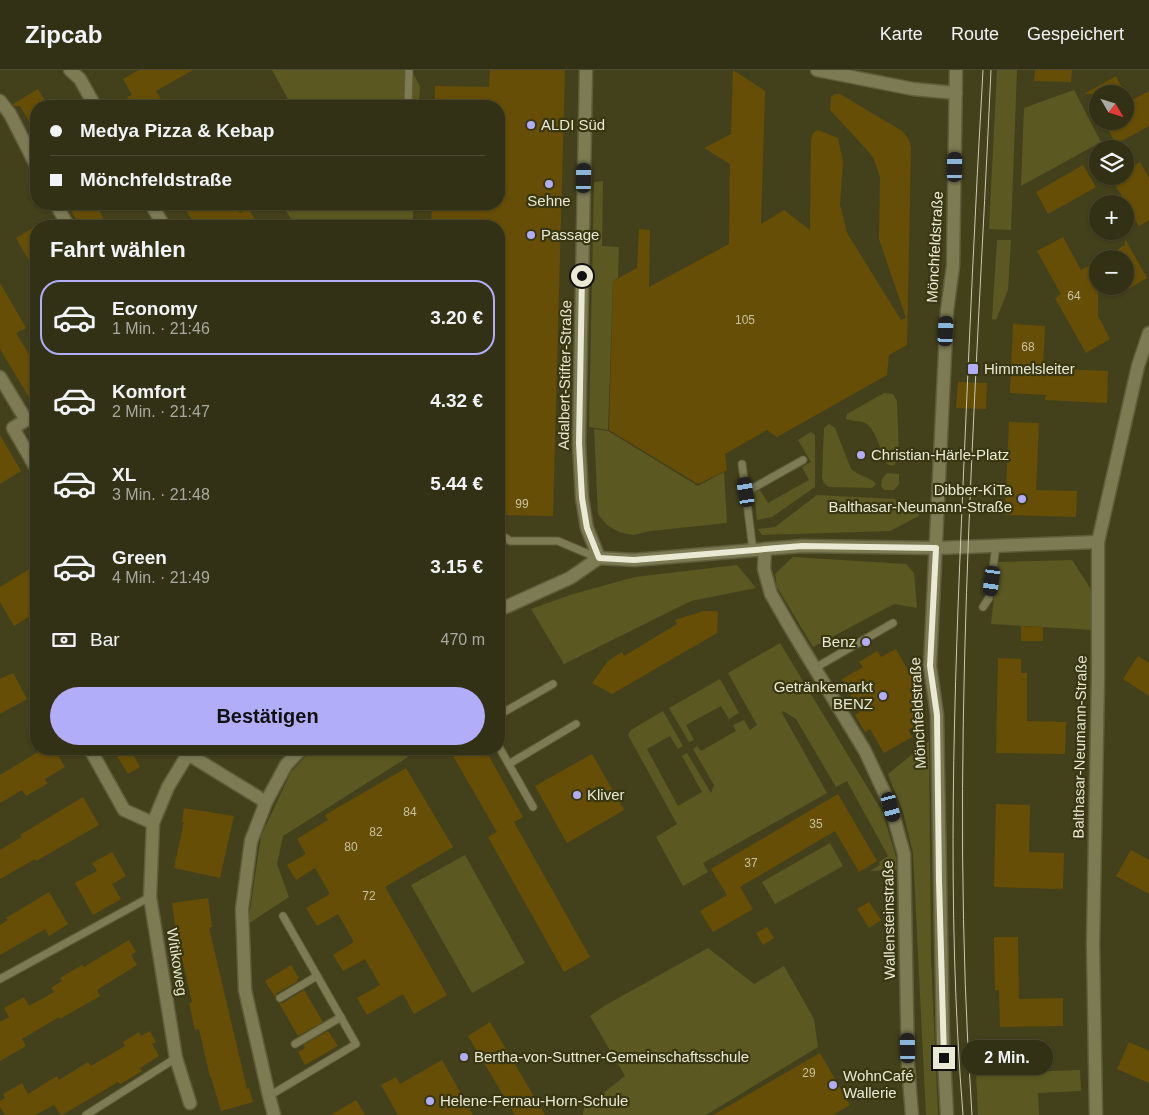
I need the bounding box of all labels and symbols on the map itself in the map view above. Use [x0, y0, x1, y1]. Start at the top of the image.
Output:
north arrow [1089, 85, 1134, 130]
place label: ALDI Süd [541, 116, 605, 133]
marker: ALDI Süd [525, 119, 537, 131]
car [947, 152, 962, 182]
car [576, 163, 591, 193]
marker: Sehne [543, 178, 555, 190]
street label: Mönchfeldstraße [923, 191, 946, 303]
place label: Sehne [527, 192, 571, 209]
place label: Passage [541, 226, 599, 243]
marker: Passage [525, 229, 537, 241]
route start [571, 265, 593, 287]
house number: 64 [1067, 289, 1081, 303]
street label: Adalbert-Stifter-Straße [555, 300, 574, 450]
house number: 105 [735, 313, 755, 327]
car [937, 316, 954, 346]
house number: 68 [1021, 340, 1035, 354]
place label: Himmelsleiter [984, 360, 1075, 377]
marker: Himmelsleiter [966, 362, 980, 376]
place label: Christian-Härle-Platz [871, 446, 1009, 463]
marker: Christian-Härle-Platz [855, 449, 867, 461]
car [736, 476, 755, 508]
place label: Dibber-KiTa Balthasar-Neumann-Straße [829, 481, 1013, 515]
marker: Dibber-KiTa Balthasar-Neumann-Straße [1016, 493, 1028, 505]
house number: 99 [515, 497, 529, 511]
car [982, 565, 1001, 597]
place label: Benz [822, 633, 856, 650]
marker: Benz [860, 636, 872, 648]
street label: Balthasar-Neumann-Straße [1069, 655, 1090, 839]
street label: Mönchfeldstraße [906, 657, 929, 769]
place label: Getränkemarkt BENZ [774, 678, 874, 712]
marker: Getränkemarkt BENZ [877, 690, 889, 702]
place label: Kliver [587, 786, 625, 803]
marker: Kliver [571, 789, 583, 801]
car [879, 791, 902, 823]
house number: 84 [403, 805, 417, 819]
house number: 35 [809, 817, 823, 831]
house number: 82 [369, 825, 383, 839]
house number: 80 [344, 840, 358, 854]
house number: 37 [744, 856, 758, 870]
street label: Wallensteinstraße [879, 860, 898, 980]
house number: 72 [362, 889, 376, 903]
street label: Witikoweg [164, 927, 191, 997]
car [900, 1033, 915, 1063]
callout: 2 Min. [962, 1040, 1054, 1076]
route end [933, 1047, 955, 1069]
place label: Bertha-von-Suttner-Gemeinschaftsschule [474, 1048, 749, 1065]
marker: Bertha-von-Suttner-Gemeinschaftsschule [458, 1051, 470, 1063]
house number: 29 [802, 1066, 816, 1080]
place label: WohnCafé Wallerie [843, 1067, 914, 1101]
marker: WohnCafé Wallerie [827, 1079, 839, 1091]
place label: Helene-Fernau-Horn-Schule [440, 1092, 628, 1109]
marker: Helene-Fernau-Horn-Schule [424, 1095, 436, 1107]

